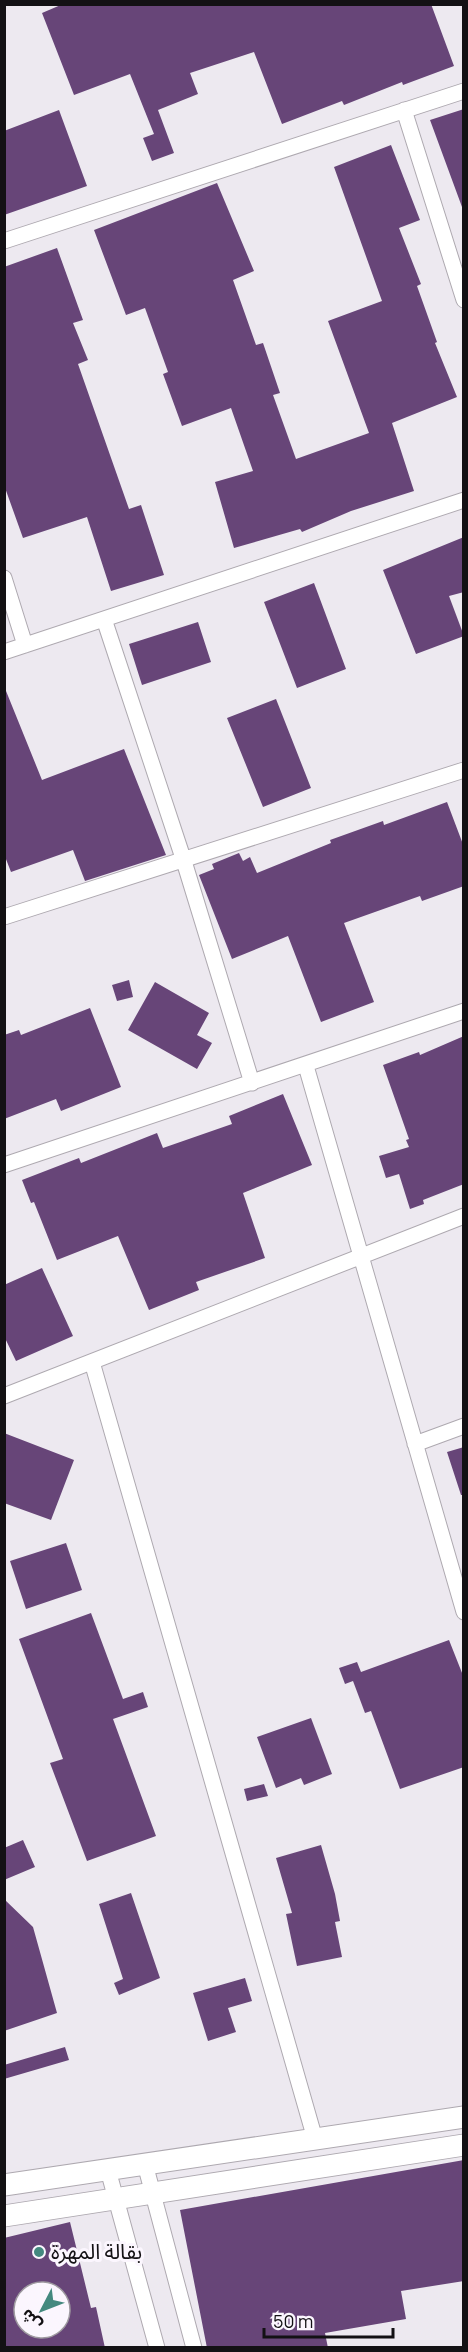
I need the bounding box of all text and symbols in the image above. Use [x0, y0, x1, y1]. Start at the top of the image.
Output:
place label: بقالة المهرة [51, 2237, 142, 2265]
marker: بقالة المهرة [32, 2245, 46, 2259]
north arrow [12, 2280, 72, 2340]
scale bar [264, 2301, 393, 2339]
text: ش [15, 2304, 46, 2336]
text: 50 m [273, 2309, 313, 2333]

